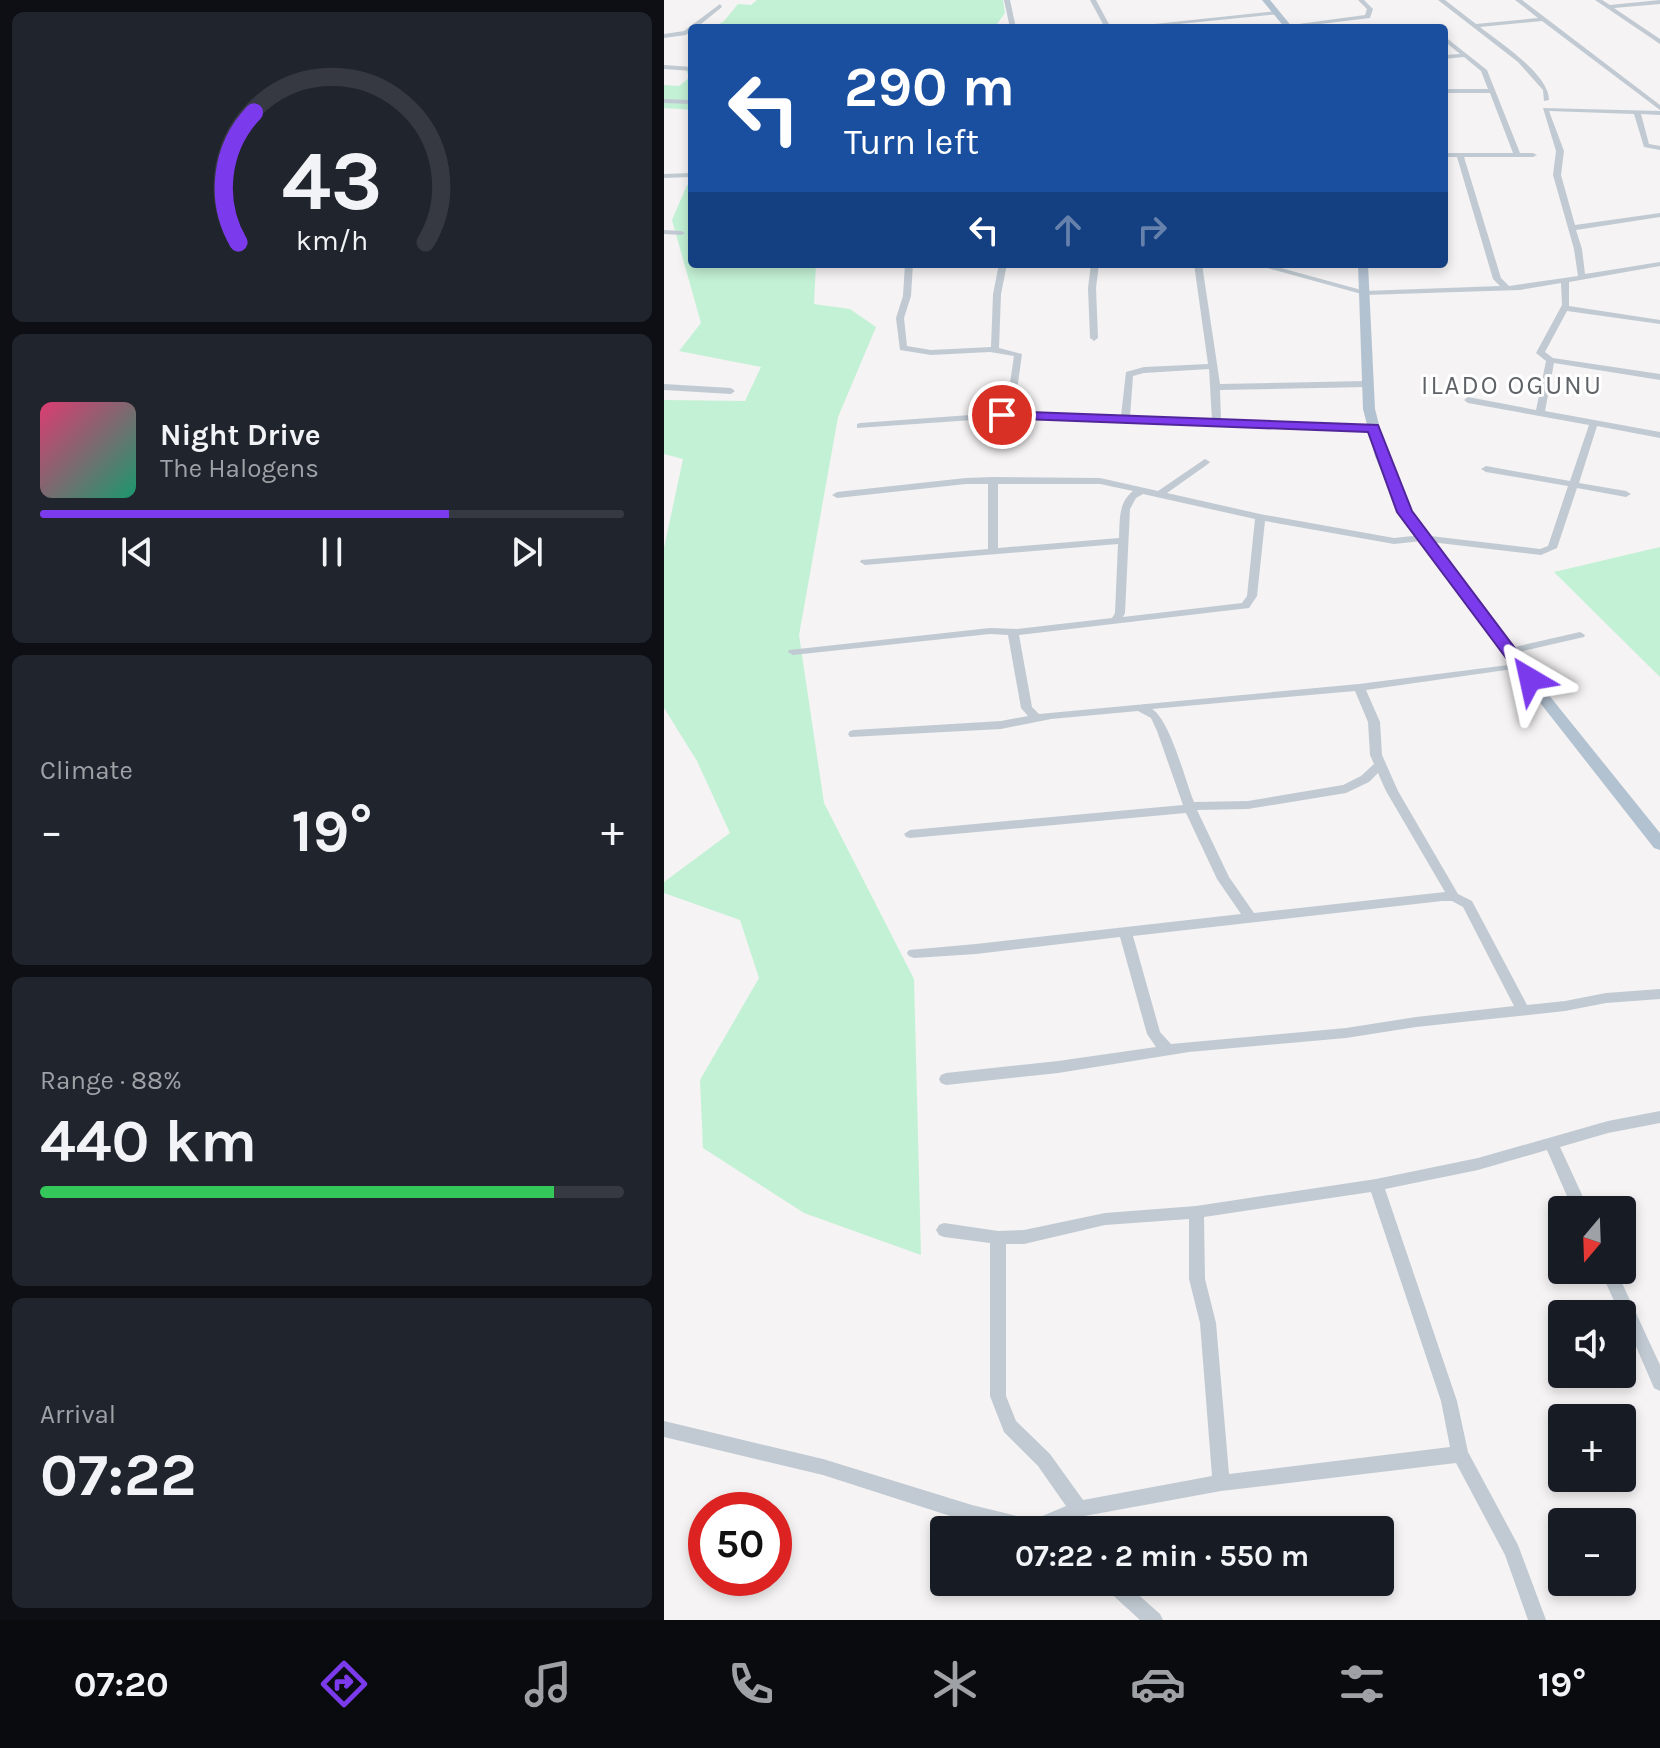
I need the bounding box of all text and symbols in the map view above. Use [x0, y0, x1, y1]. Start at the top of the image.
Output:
text: 290 m [844, 54, 1015, 119]
icon: left [712, 56, 816, 160]
text: Turn left [844, 121, 979, 163]
text: 43 [281, 132, 383, 229]
icon: left [962, 208, 1006, 252]
icon: ahead [1046, 208, 1090, 252]
icon: right [1130, 208, 1174, 252]
text: km/h [296, 224, 368, 257]
district label: ILADO OGUNU [1421, 370, 1603, 401]
pin [968, 381, 1036, 449]
icon: arrive [980, 393, 1024, 437]
text: Night Drive [160, 417, 321, 453]
text: The Halogens [160, 453, 319, 484]
icon: previous [115, 530, 159, 574]
icon: pause [310, 530, 354, 574]
icon: next [505, 530, 549, 574]
position arrow [1488, 637, 1572, 721]
text: Climate [40, 755, 133, 786]
text: 19° [291, 796, 373, 866]
text: − [40, 806, 63, 857]
text: + [601, 806, 624, 857]
text: Range · 88% [40, 1065, 182, 1096]
text: 440 km [40, 1106, 257, 1176]
north arrow [1548, 1196, 1636, 1284]
map controls [1548, 1196, 1636, 1596]
button: sound [1548, 1300, 1636, 1388]
text: Arrival [40, 1399, 116, 1430]
button: + [1548, 1404, 1636, 1492]
text: 07:22 [40, 1440, 197, 1510]
speed limit sign: 50 [688, 1492, 792, 1596]
button: − [1548, 1508, 1636, 1596]
text: 07:22 · 2 min · 550 m [1015, 1538, 1309, 1574]
icon: directions [316, 1656, 372, 1712]
icon: music [520, 1656, 576, 1712]
icon: phone [723, 1656, 779, 1712]
icon: climate [927, 1656, 983, 1712]
icon: car [1130, 1656, 1186, 1712]
icon: filters [1334, 1656, 1390, 1712]
text: 07:20 [74, 1663, 169, 1705]
text: 19° [1537, 1663, 1586, 1705]

